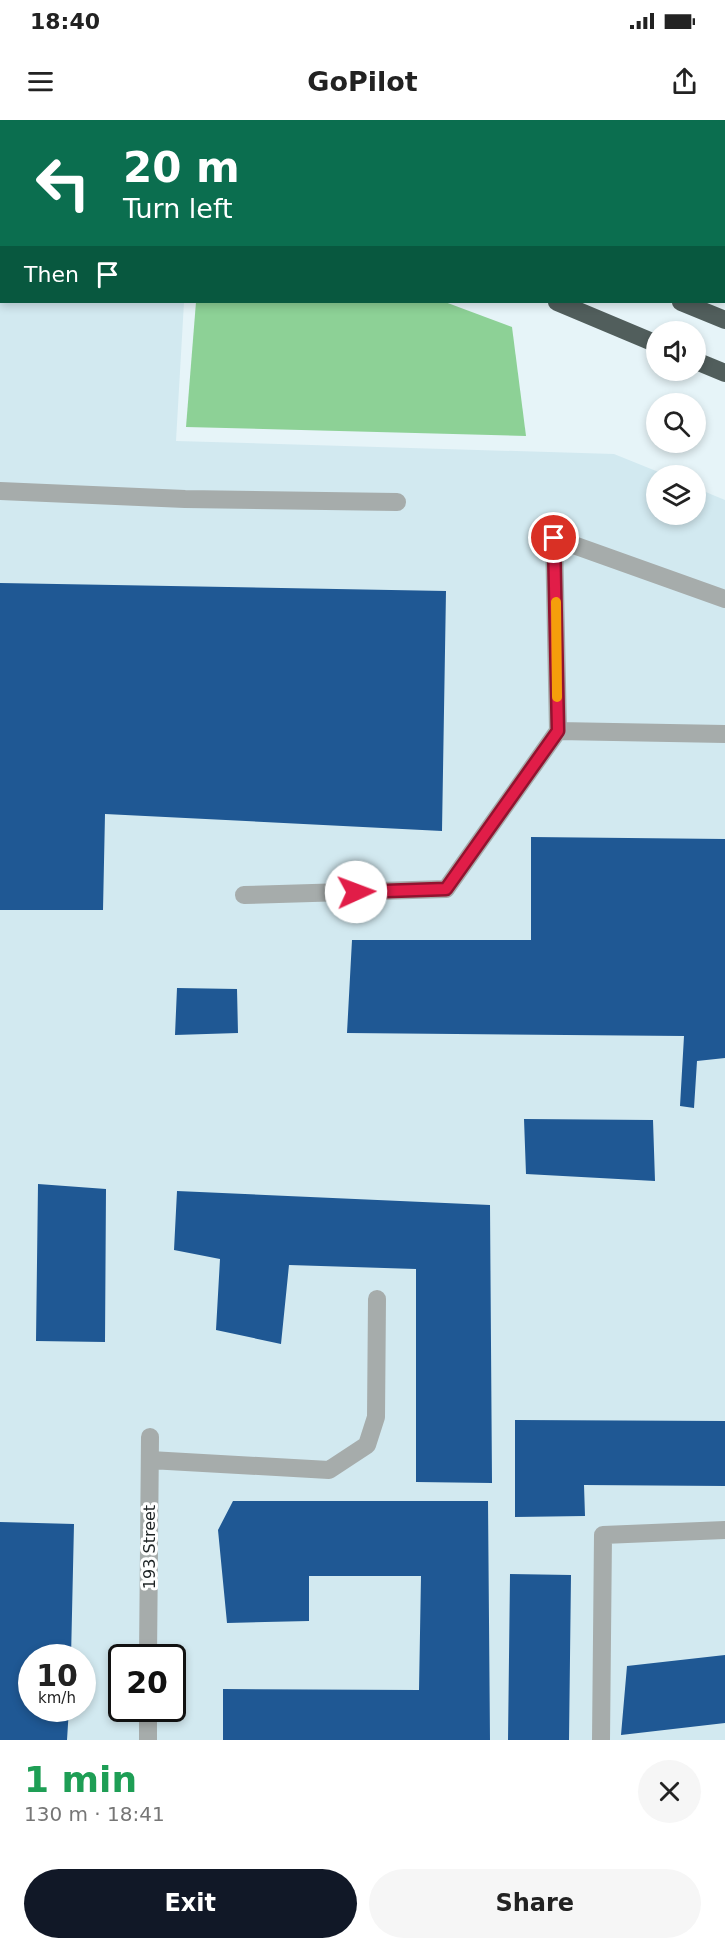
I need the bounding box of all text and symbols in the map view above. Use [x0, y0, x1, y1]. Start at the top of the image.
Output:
text: 18:40 [30, 9, 100, 34]
icon: menu [24, 65, 57, 98]
icon: share [668, 65, 701, 98]
text: GoPilot [307, 66, 418, 97]
text: 20 m [123, 143, 240, 192]
icon: left [24, 144, 102, 222]
text: Turn left [123, 193, 233, 224]
icon: arrive [91, 258, 124, 291]
text: Then [24, 262, 79, 287]
map controls [646, 321, 706, 525]
button: sound [646, 321, 706, 381]
button: search [646, 393, 706, 453]
button: layers [646, 465, 706, 525]
pin [528, 512, 579, 563]
icon: arrive [537, 521, 570, 554]
position arrow [324, 860, 388, 924]
street label: 193 Street [140, 1505, 159, 1589]
speed limit sign: 20 [108, 1644, 186, 1722]
text: 10 [36, 1658, 78, 1693]
text: km/h [38, 1689, 76, 1707]
text: 1 min [24, 1759, 137, 1800]
button: close [638, 1760, 701, 1823]
text: 130 m · 18:41 [24, 1802, 165, 1826]
button: Exit [24, 1869, 357, 1938]
button: Share [369, 1869, 701, 1938]

